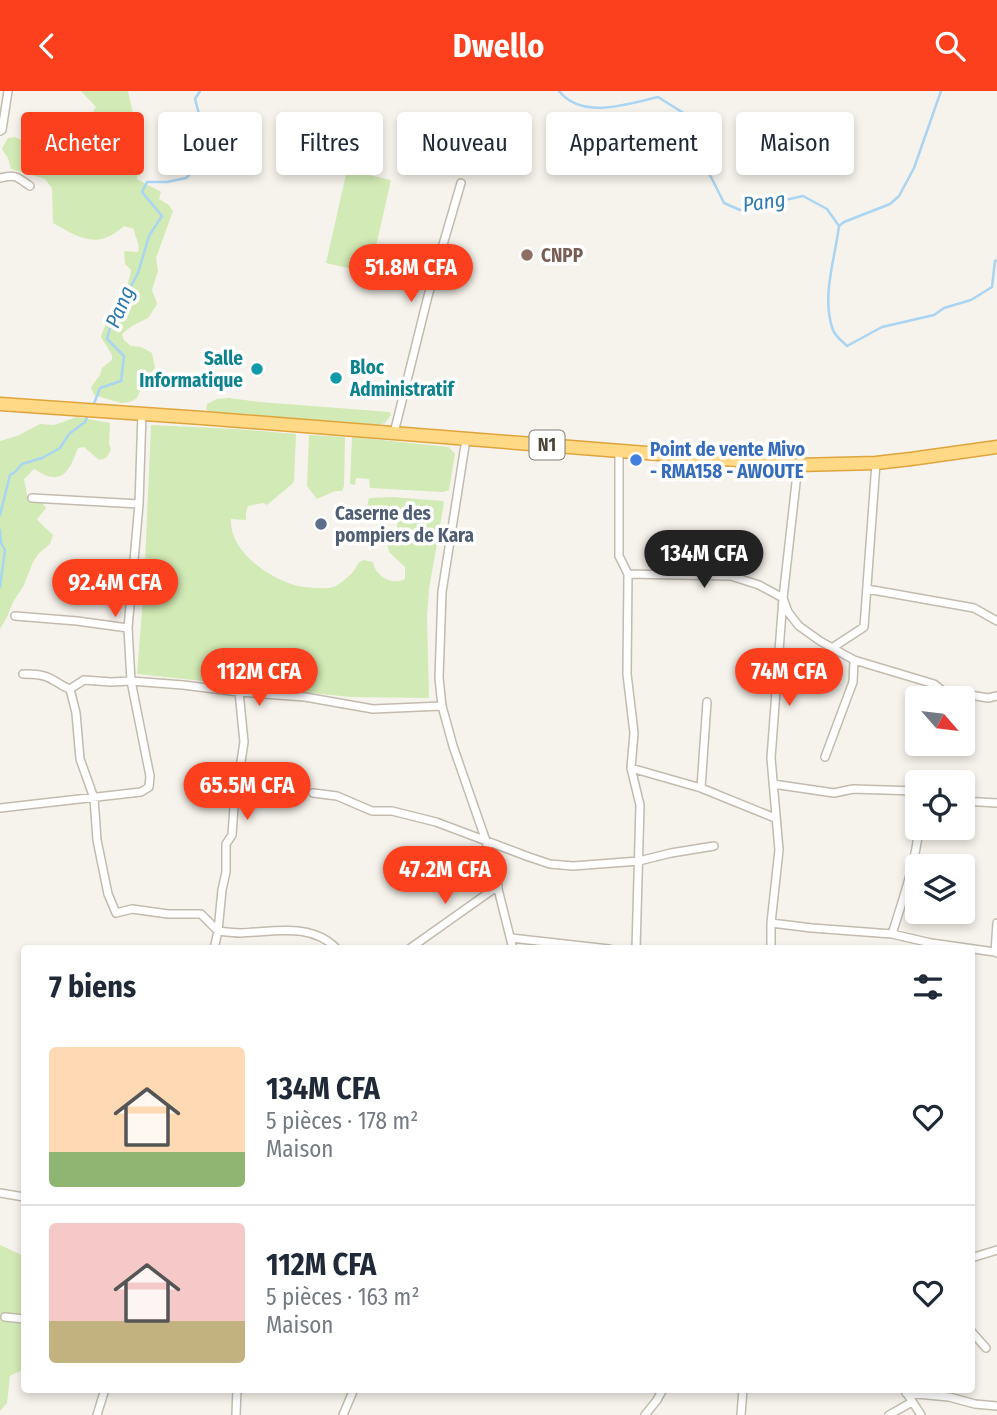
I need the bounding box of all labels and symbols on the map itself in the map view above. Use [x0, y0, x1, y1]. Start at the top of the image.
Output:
water label: Pang [741, 186, 787, 218]
place label: CNPP [541, 244, 584, 267]
pin: 51.8M CFA [331, 245, 491, 304]
marker: CNPP [519, 247, 535, 263]
water label: Pang [100, 282, 140, 332]
place label: Salle Informatique [139, 347, 243, 392]
place label: Bloc Administratif [349, 356, 455, 401]
marker: Salle Informatique [249, 361, 265, 377]
marker: Bloc Administratif [328, 370, 344, 386]
road number: N1 [530, 431, 564, 459]
place label: Point de vente Mivo - RMA158 - AWOUTE [650, 438, 805, 483]
marker: Point de vente Mivo - RMA158 - AWOUTE [628, 452, 644, 468]
place label: Caserne des pompiers de Kara [335, 502, 474, 547]
marker: Caserne des pompiers de Kara [313, 516, 329, 532]
pin: 134M CFA [632, 531, 776, 590]
pin: 92.4M CFA [35, 559, 195, 619]
pin: 112M CFA [187, 649, 331, 708]
pin: 74M CFA [724, 649, 854, 708]
north arrow [905, 686, 975, 756]
pin: 65.5M CFA [167, 763, 327, 822]
pin: 47.2M CFA [365, 847, 525, 906]

